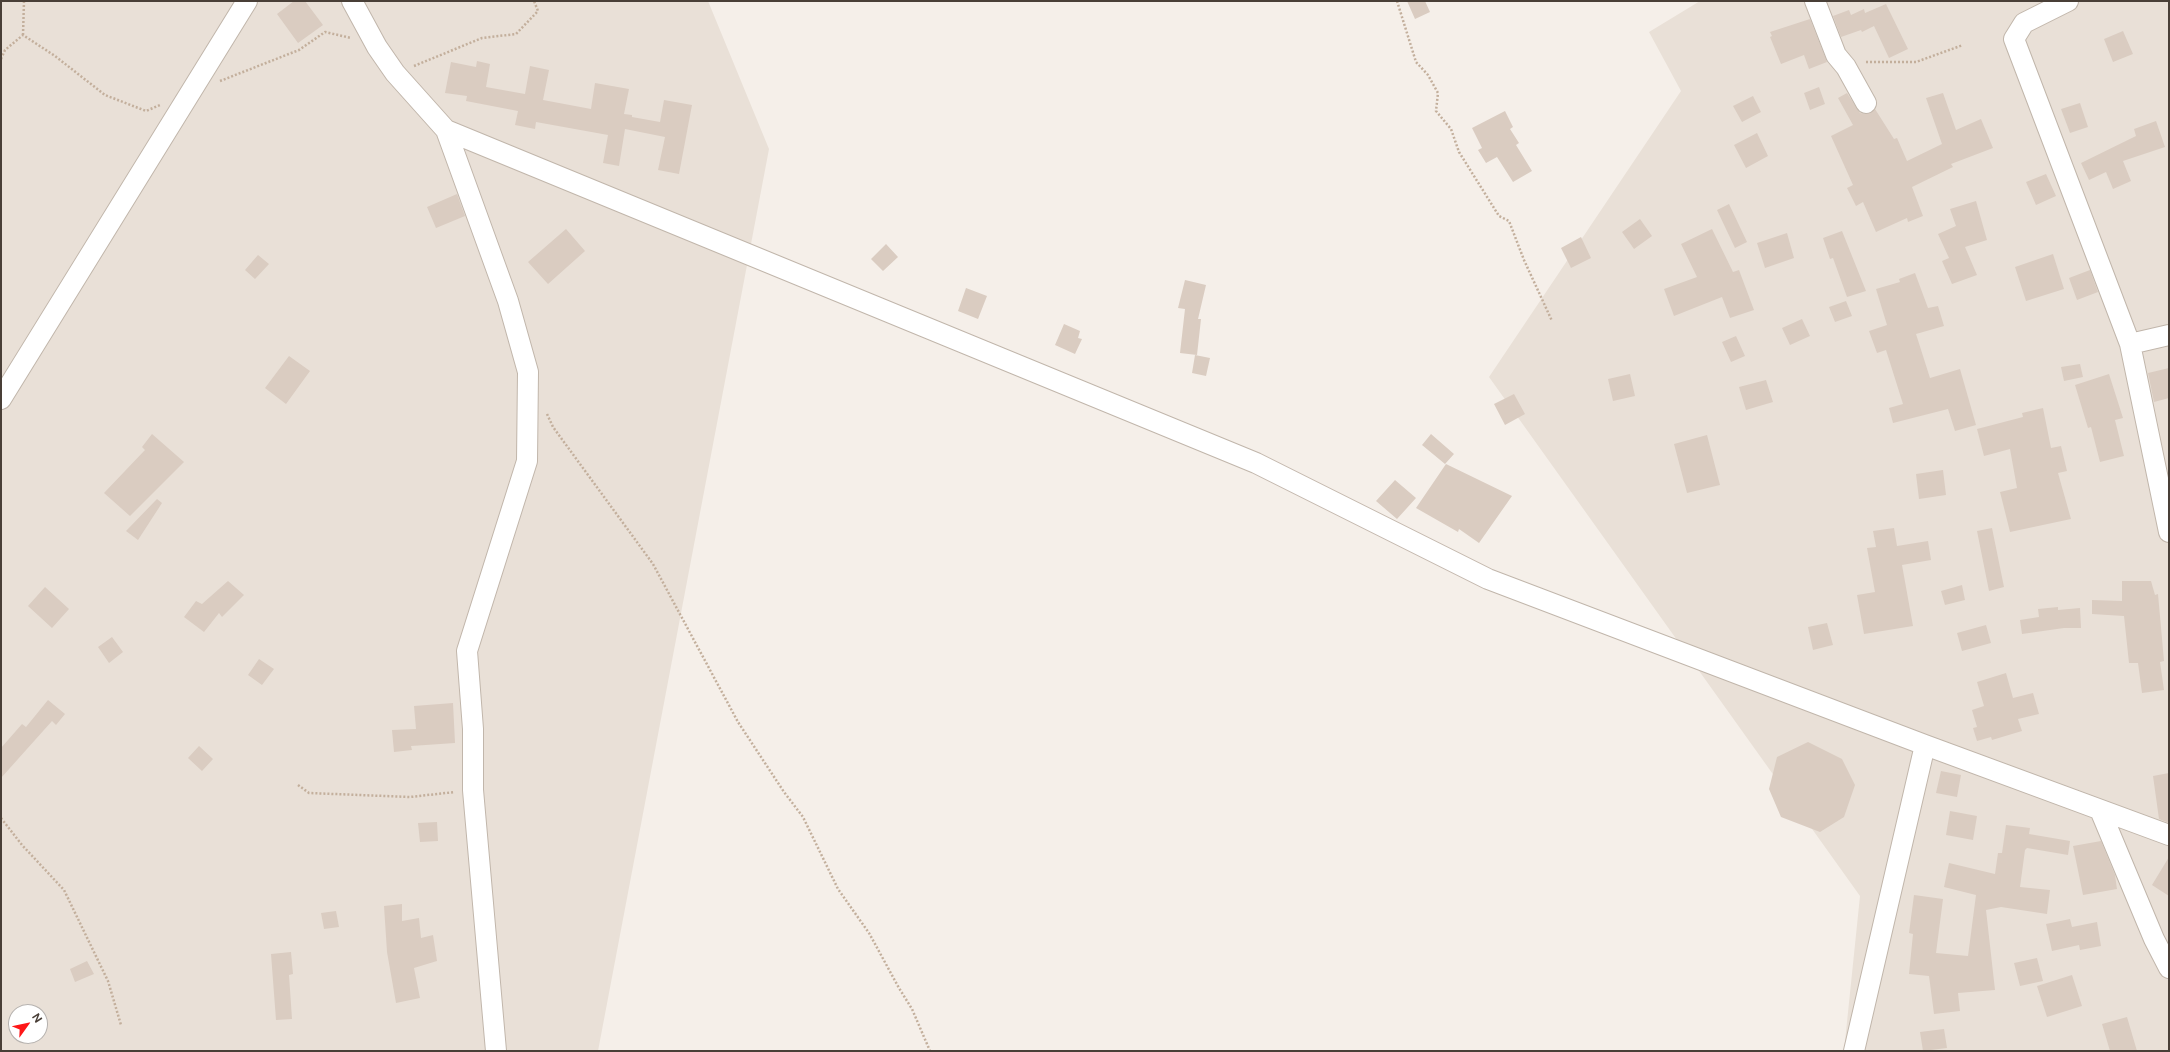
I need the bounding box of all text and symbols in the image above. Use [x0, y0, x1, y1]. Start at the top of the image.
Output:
north arrow [8, 1004, 48, 1044]
text: N [30, 1011, 45, 1025]

